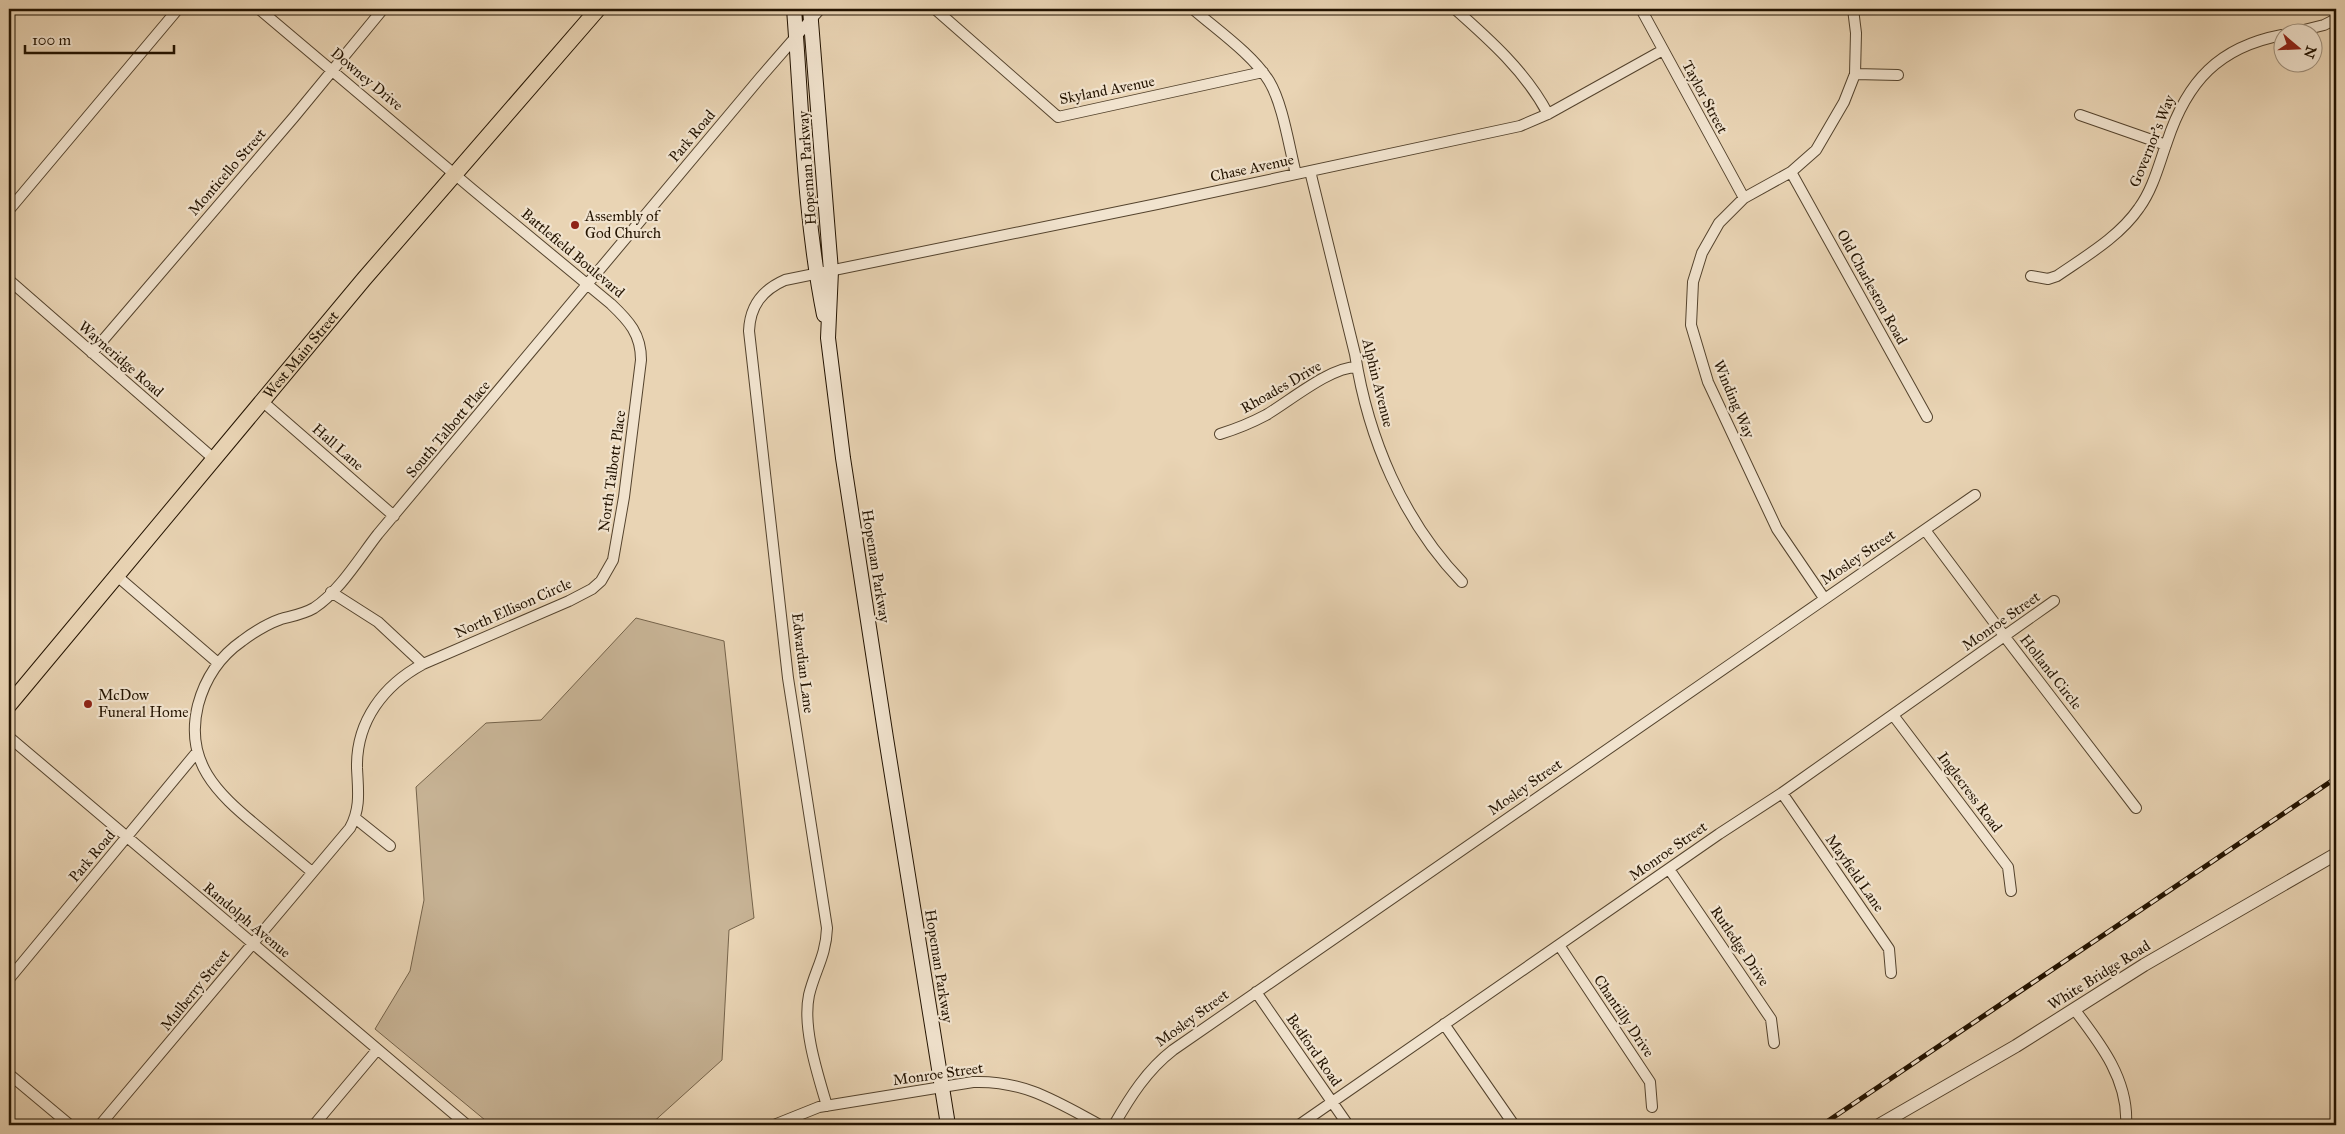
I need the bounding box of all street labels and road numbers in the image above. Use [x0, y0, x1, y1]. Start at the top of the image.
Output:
street label: Downey Drive [327, 44, 407, 114]
street label: Taylor Street [1678, 57, 1732, 137]
street label: Skyland Avenue [1058, 72, 1156, 108]
street label: Governor's Way [2125, 91, 2179, 190]
street label: Park Road [665, 106, 719, 166]
street label: Hopeman Parkway [794, 109, 820, 226]
street label: Monticello Street [184, 124, 270, 219]
street label: Chase Avenue [1209, 150, 1295, 186]
street label: Battlefield Boulevard [518, 205, 629, 302]
street label: Old Charleston Road [1833, 226, 1911, 348]
street label: West Main Street [259, 307, 343, 402]
street label: Wayneridge Road [75, 317, 168, 401]
street label: Alphin Avenue [1358, 336, 1398, 429]
street label: Rhoades Drive [1238, 357, 1324, 417]
street label: Winding Way [1709, 357, 1759, 442]
street label: South Talbott Place [402, 377, 494, 481]
street label: North Talbott Place [595, 409, 629, 533]
street label: Hall Lane [309, 420, 367, 474]
street label: Hopeman Parkway [858, 508, 894, 625]
street label: Mosley Street [1817, 525, 1899, 589]
street label: North Ellison Circle [452, 574, 574, 642]
street label: Monroe Street [1959, 587, 2044, 654]
street label: Edwardian Lane [788, 612, 818, 714]
street label: Holland Circle [2016, 631, 2086, 713]
street label: Inglecress Road [1934, 748, 2006, 836]
street label: Mosley Street [1485, 755, 1566, 819]
street label: Monroe Street [1626, 817, 1711, 884]
street label: Park Road [65, 826, 119, 886]
street label: Mayfield Lane [1822, 831, 1888, 915]
street label: Randolph Avenue [200, 878, 294, 962]
street label: Rutledge Drive [1707, 903, 1773, 989]
street label: Hopeman Parkway [921, 908, 957, 1025]
street label: White Bridge Road [2045, 936, 2154, 1014]
street label: Mulberry Street [157, 945, 234, 1034]
street label: Chantilly Drive [1590, 972, 1658, 1060]
street label: Mosley Street [1152, 985, 1233, 1051]
street label: Bedford Road [1282, 1010, 1346, 1090]
street label: Monroe Street [892, 1059, 985, 1089]

